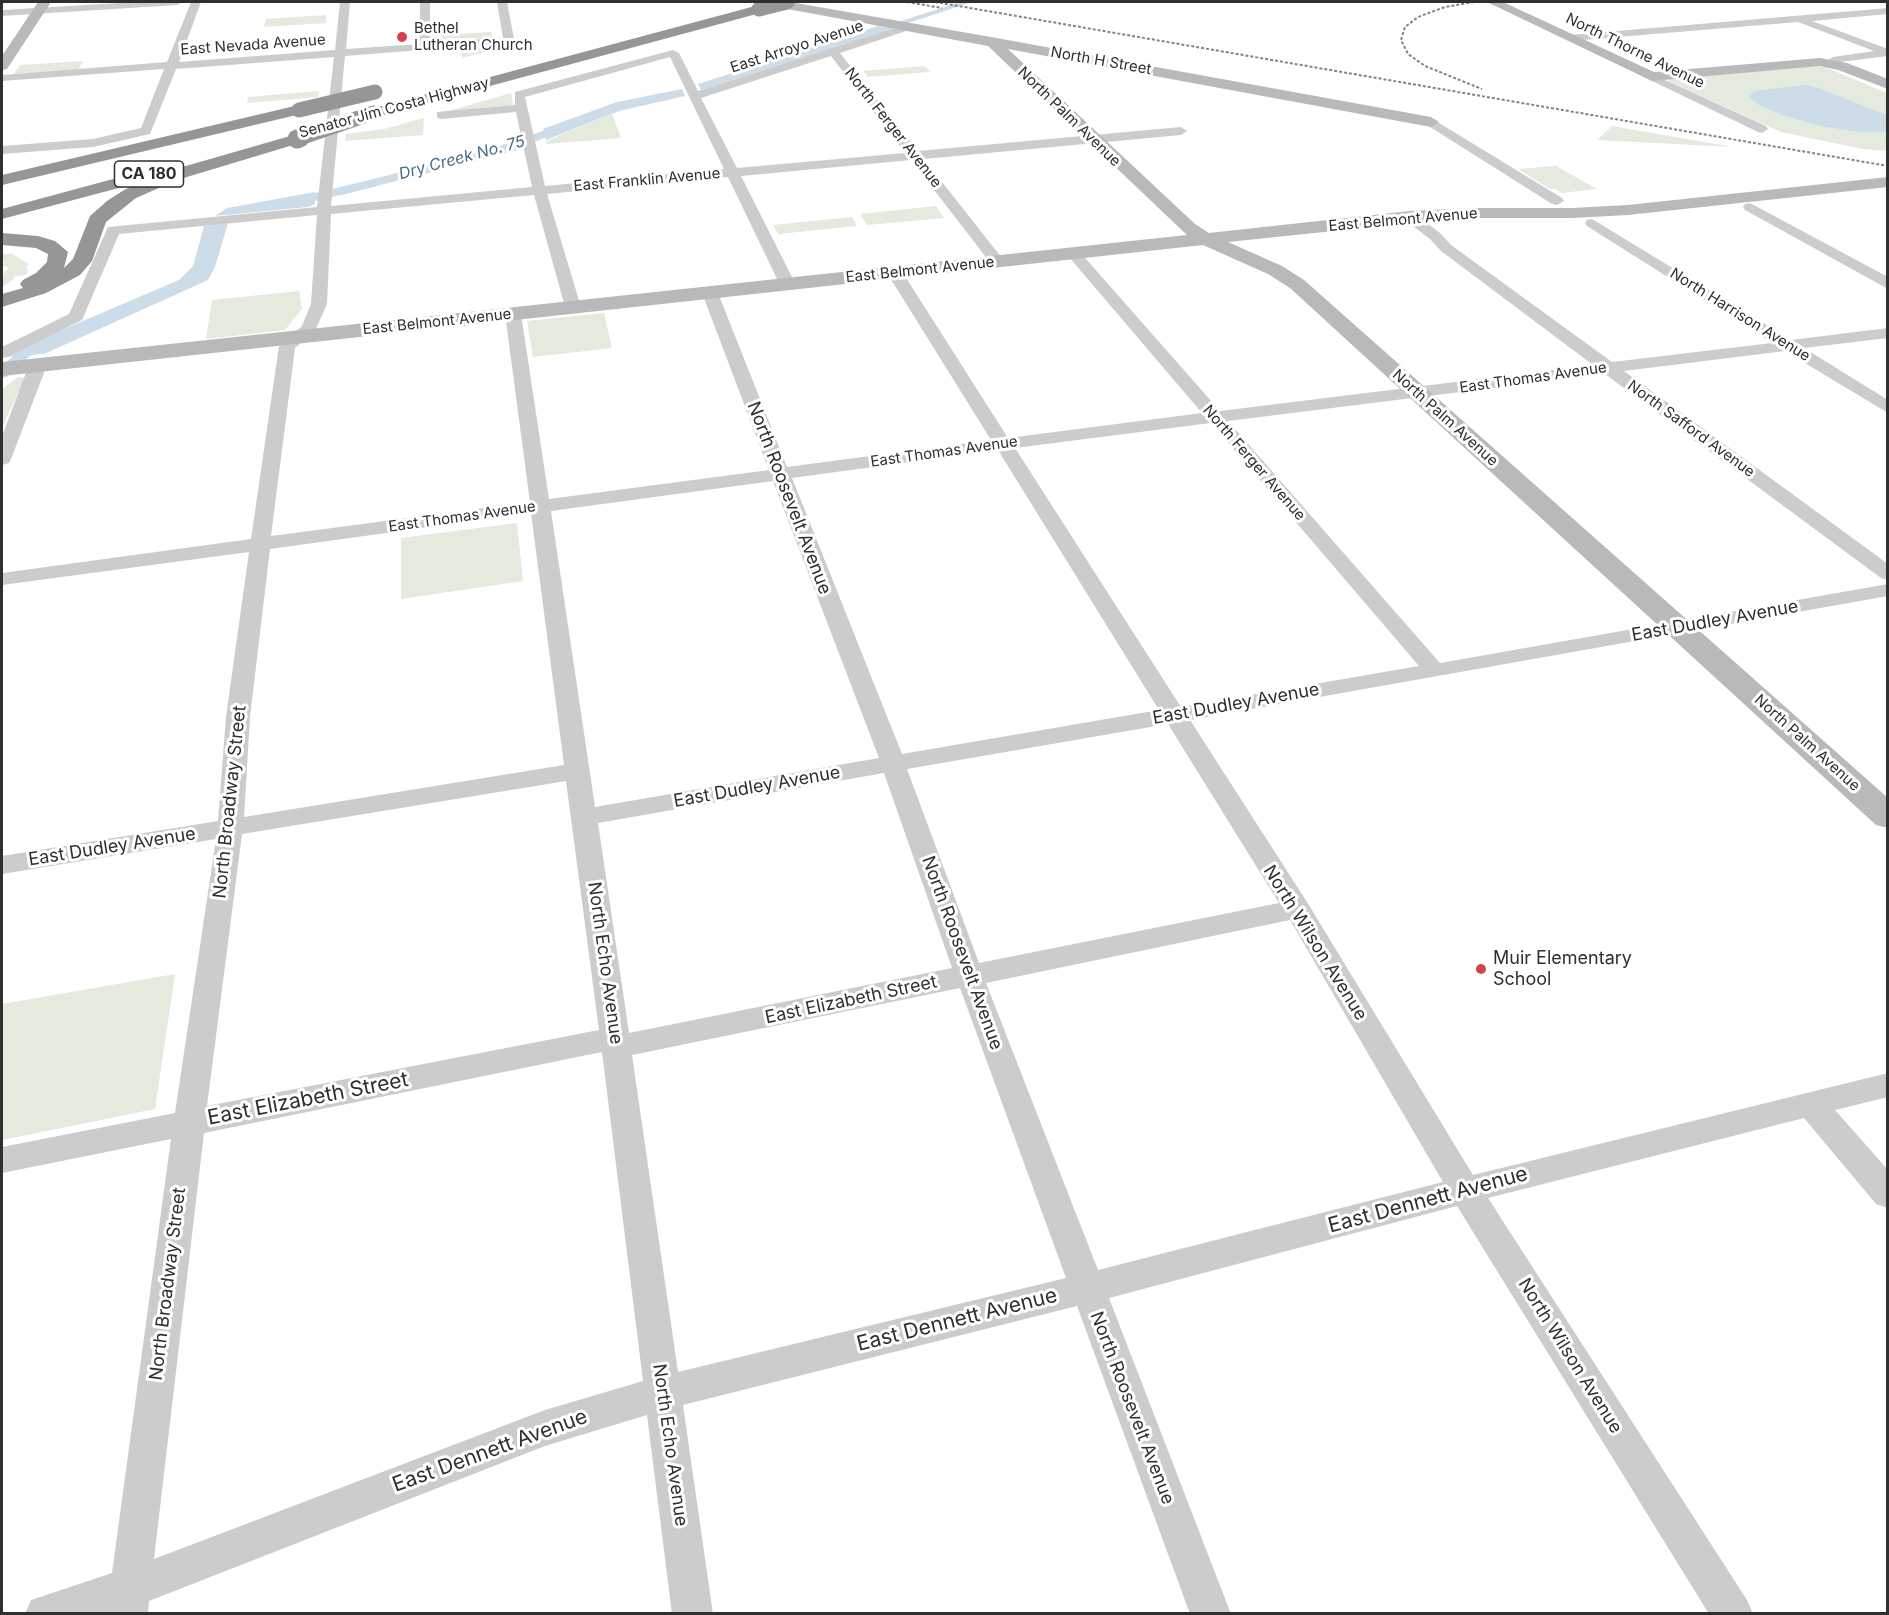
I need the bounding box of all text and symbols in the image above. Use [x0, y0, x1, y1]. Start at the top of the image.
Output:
street label: North Thorne Avenue [1563, 10, 1707, 92]
street label: East Arroyo Avenue [728, 17, 866, 77]
place label: Bethel Lutheran Church [414, 19, 533, 54]
marker: Bethel Lutheran Church [395, 30, 409, 44]
street label: East Nevada Avenue [180, 31, 326, 59]
street label: North H Street [1049, 43, 1153, 79]
street label: North Palm Avenue [1014, 63, 1124, 171]
street label: North Ferger Avenue [841, 65, 945, 191]
street label: Senator Jim Costa Highway [297, 74, 491, 142]
water label: Dry Creek No. 75 [397, 132, 527, 184]
road number: CA 180 [114, 161, 184, 187]
street label: East Franklin Avenue [573, 165, 721, 195]
street label: East Belmont Avenue [1328, 205, 1478, 235]
street label: East Belmont Avenue [845, 253, 995, 287]
street label: North Harrison Avenue [1667, 264, 1813, 366]
street label: East Belmont Avenue [362, 305, 512, 339]
street label: East Thomas Avenue [1458, 359, 1608, 397]
street label: North Palm Avenue [1388, 366, 1502, 470]
street label: North Safford Avenue [1624, 377, 1758, 481]
street label: North Roosevelt Avenue [742, 399, 836, 597]
street label: North Ferger Avenue [1199, 402, 1309, 524]
street label: East Thomas Avenue [869, 433, 1019, 471]
street label: East Thomas Avenue [387, 498, 537, 536]
street label: East Dudley Avenue [1630, 596, 1800, 646]
street label: East Dudley Avenue [1151, 679, 1321, 729]
street label: North Palm Avenue [1750, 691, 1864, 795]
street label: North Broadway Street [209, 704, 251, 900]
street label: East Dudley Avenue [672, 762, 842, 812]
street label: East Dudley Avenue [27, 823, 197, 871]
street label: North Roosevelt Avenue [917, 853, 1007, 1053]
street label: North Wilson Avenue [1258, 862, 1372, 1024]
street label: North Echo Avenue [583, 880, 627, 1046]
place label: Muir Elementary School [1493, 948, 1632, 990]
marker: Muir Elementary School [1474, 962, 1488, 976]
street label: East Elizabeth Street [763, 971, 939, 1029]
street label: East Elizabeth Street [205, 1067, 411, 1131]
street label: East Dennett Avenue [1325, 1161, 1531, 1239]
street label: North Broadway Street [145, 1186, 191, 1382]
street label: North Wilson Avenue [1513, 1275, 1627, 1437]
street label: East Dennett Avenue [854, 1283, 1060, 1357]
street label: North Roosevelt Avenue [1085, 1309, 1179, 1507]
street label: North Echo Avenue [648, 1362, 692, 1528]
street label: East Dennett Avenue [389, 1404, 591, 1498]

